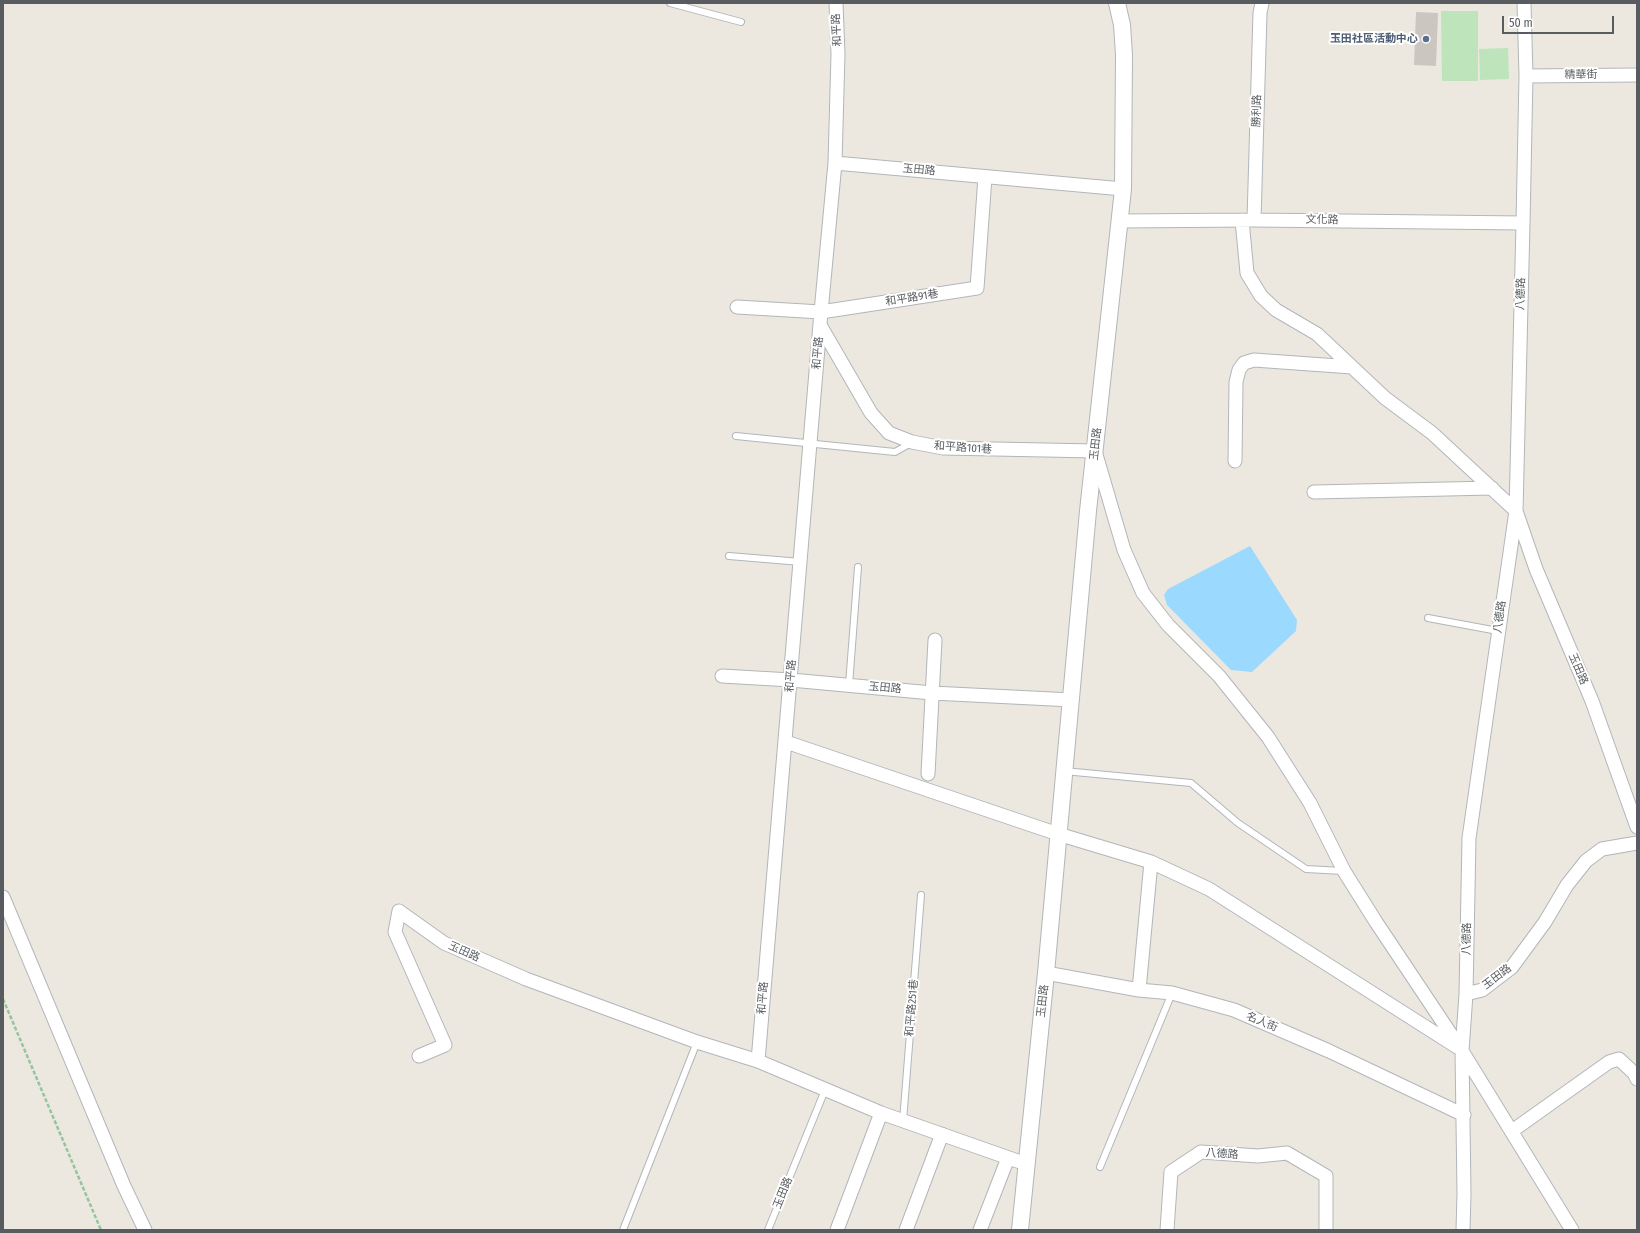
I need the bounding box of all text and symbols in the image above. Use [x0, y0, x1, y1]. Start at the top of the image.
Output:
scale bar [1504, 8, 1616, 34]
street label: 和平路 [830, 13, 844, 47]
text: 50 m [1509, 16, 1533, 30]
place label: 玉田社區活動中心 [1330, 32, 1418, 46]
marker: 玉田社區活動中心 [1421, 34, 1431, 44]
street label: 精華街 [1564, 68, 1598, 82]
street label: 勝利路 [1250, 94, 1264, 128]
street label: 玉田路 [902, 162, 936, 178]
street label: 文化路 [1305, 213, 1339, 227]
street label: 八德路 [1514, 277, 1528, 311]
street label: 和平路91巷 [885, 287, 939, 309]
street label: 和平路 [810, 336, 826, 370]
street label: 玉田路 [1088, 427, 1104, 461]
street label: 和平路101巷 [934, 439, 992, 457]
street label: 八德路 [1491, 600, 1509, 634]
street label: 玉田路 [1565, 651, 1591, 687]
street label: 和平路 [783, 659, 799, 693]
street label: 玉田路 [868, 680, 902, 696]
street label: 八德路 [1460, 922, 1474, 956]
street label: 玉田路 [446, 939, 482, 965]
street label: 玉田路 [1480, 962, 1514, 992]
street label: 和平路251巷 [903, 979, 921, 1037]
street label: 和平路 [755, 981, 771, 1015]
street label: 玉田路 [1035, 984, 1051, 1018]
street label: 名人街 [1244, 1009, 1280, 1035]
street label: 八德路 [1205, 1146, 1239, 1162]
street label: 玉田路 [771, 1175, 795, 1211]

